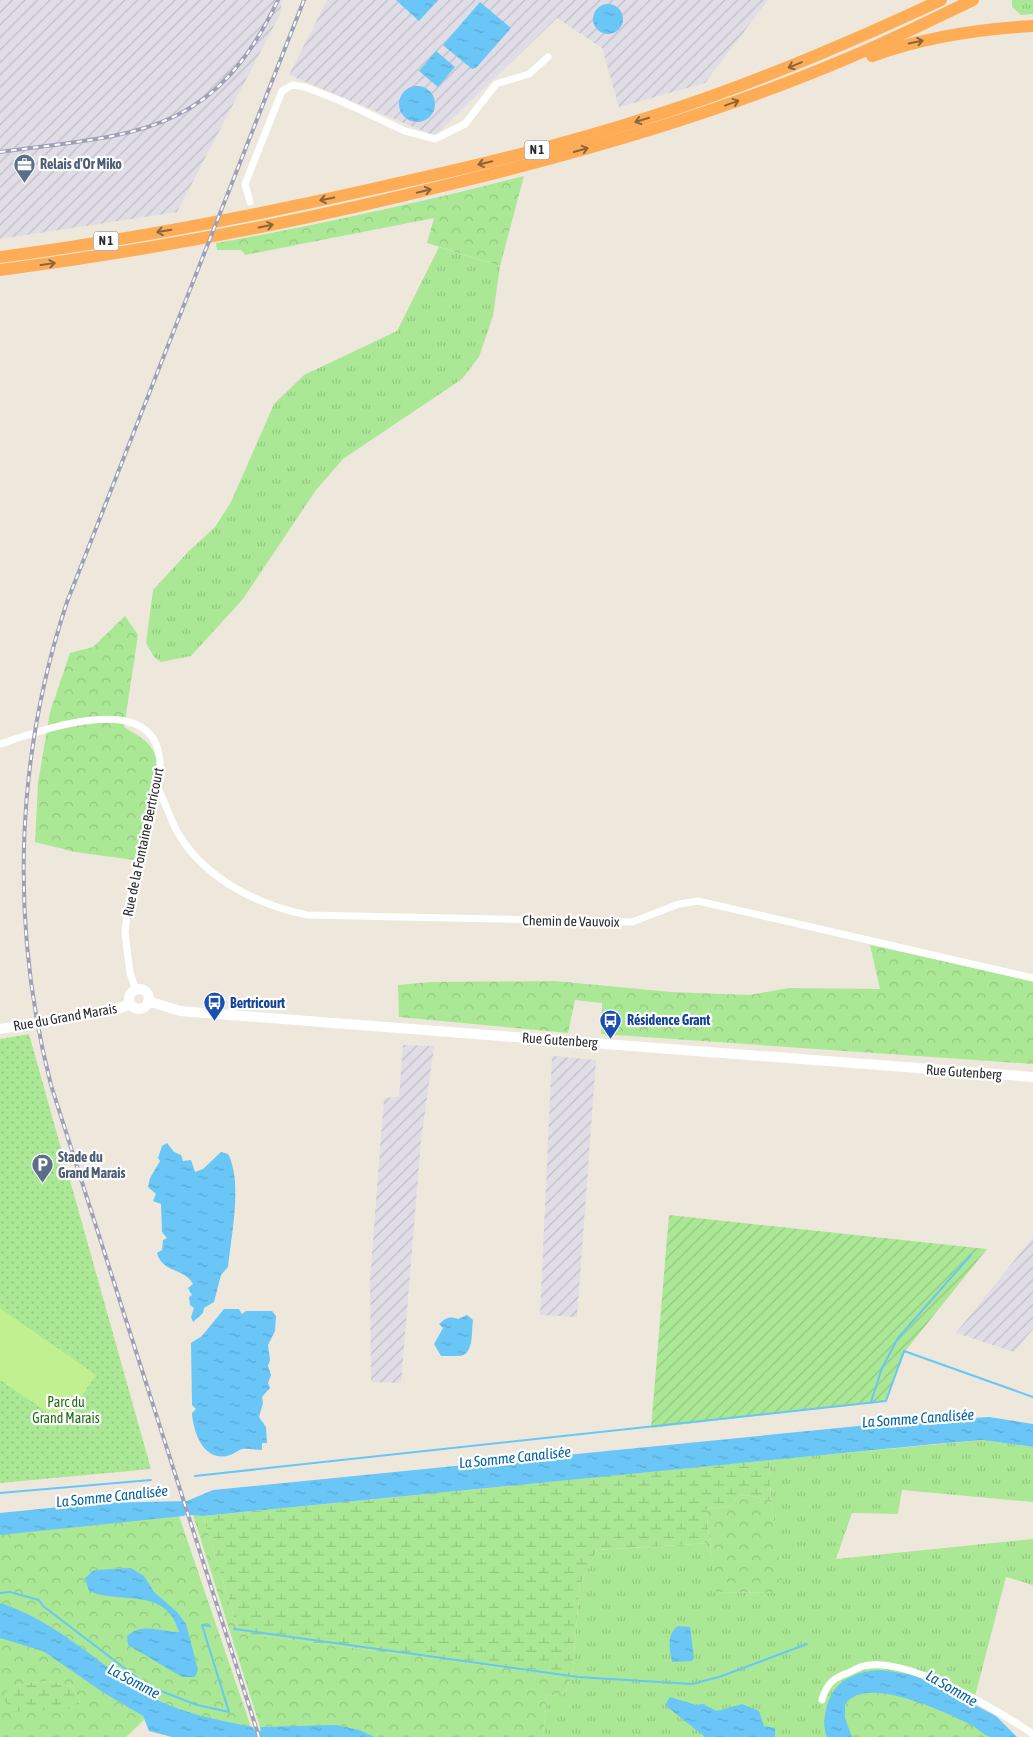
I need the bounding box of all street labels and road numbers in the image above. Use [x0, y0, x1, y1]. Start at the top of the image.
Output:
road number: N 1 [524, 140, 550, 160]
road number: N 1 [94, 232, 118, 250]
street label: Rue de la Fontaine Bertricourt [119, 766, 167, 918]
street label: Chemin de Vauvoix [522, 912, 620, 930]
street label: Rue du Grand Marais [12, 1000, 118, 1034]
street label: Rue Gutenberg [522, 1029, 598, 1051]
street label: Rue Gutenberg [926, 1061, 1002, 1083]

